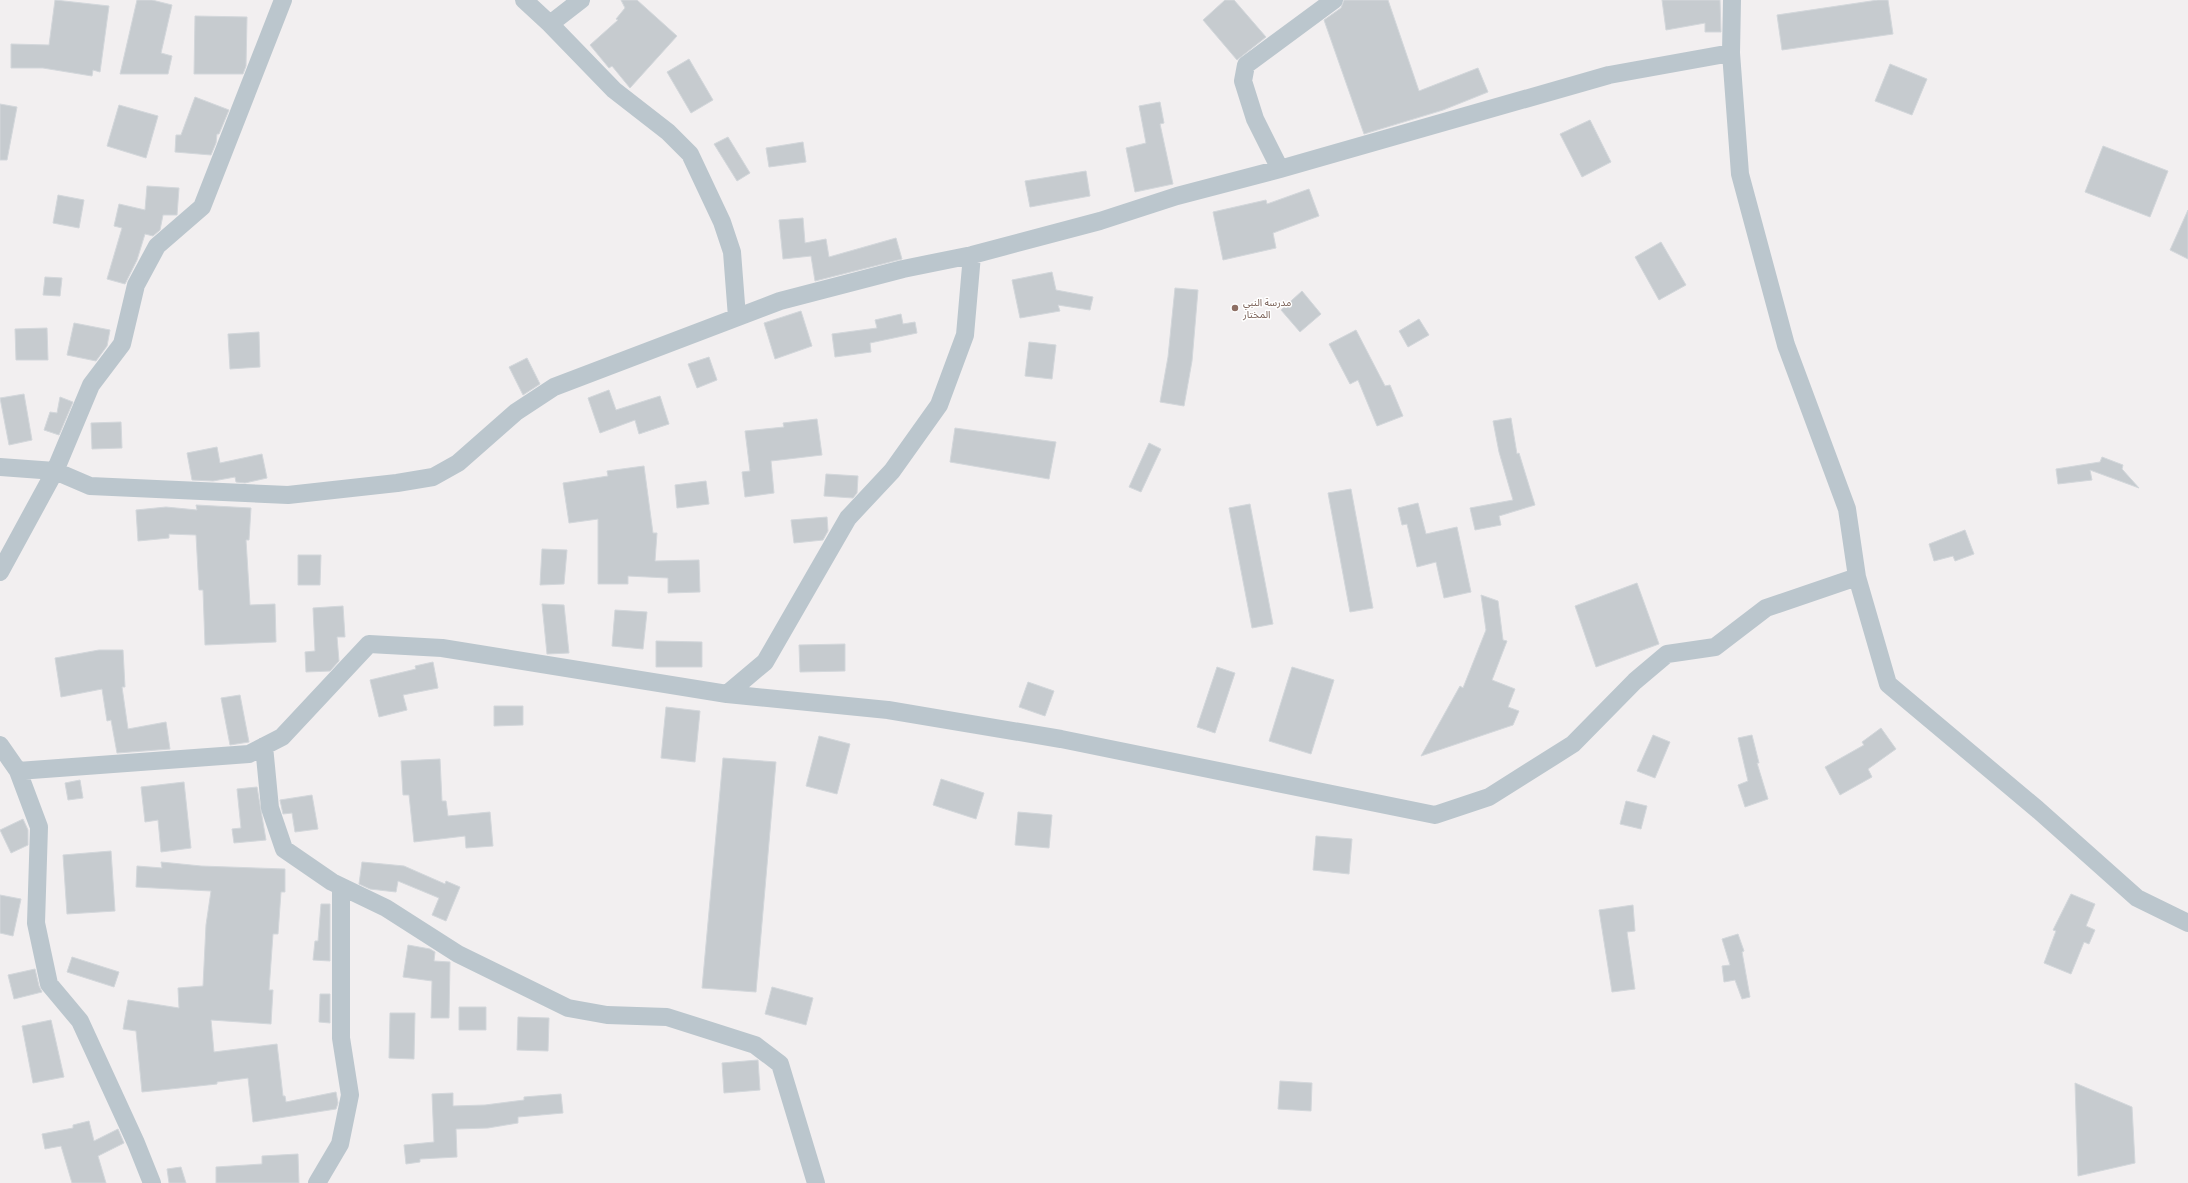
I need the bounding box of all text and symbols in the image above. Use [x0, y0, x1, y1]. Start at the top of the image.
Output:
place label: مدرسة النبي المختار [1242, 297, 1291, 321]
marker: مدرسة النبي المختار [1230, 303, 1240, 313]

